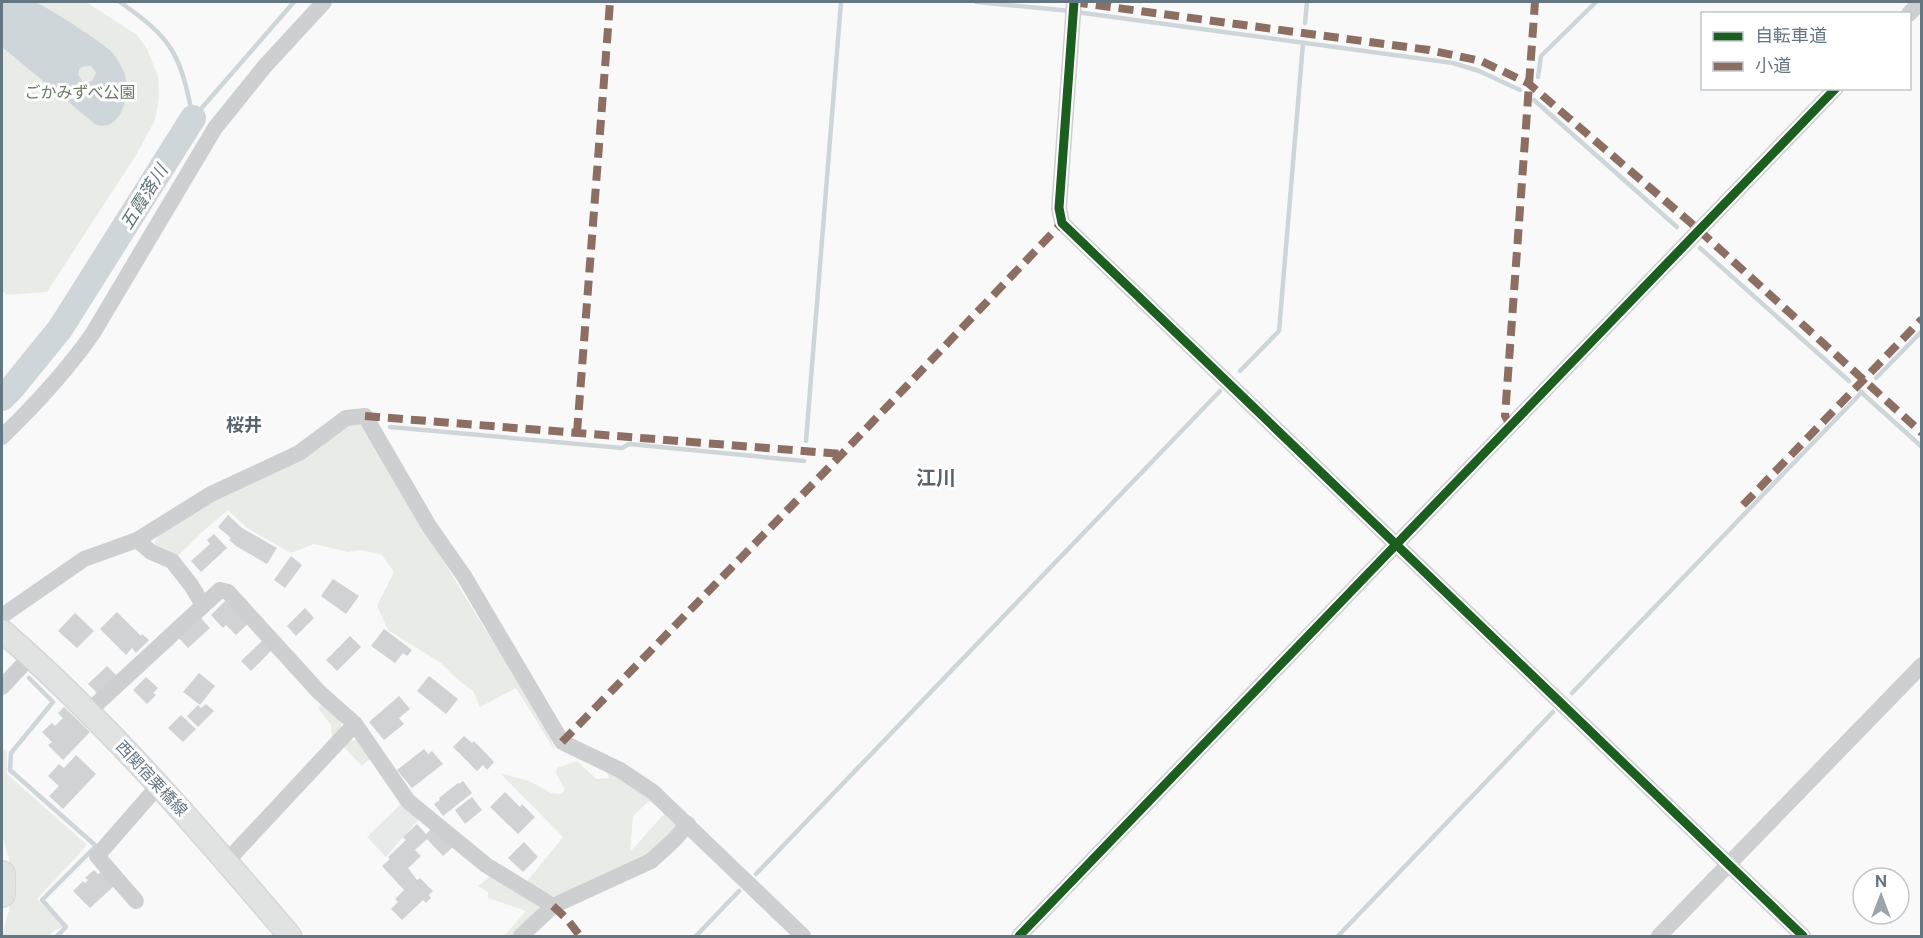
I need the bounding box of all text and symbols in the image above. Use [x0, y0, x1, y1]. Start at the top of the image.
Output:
legend [1701, 12, 1911, 90]
text: 自転車道 [1755, 25, 1827, 46]
text: 小道 [1755, 55, 1791, 76]
park label: ごかみずべ公園 [24, 83, 136, 102]
water label: 五霞落川 [116, 159, 173, 233]
district label: 桜井 [226, 414, 262, 435]
district label: 江川 [916, 466, 956, 490]
street label: 西関宿栗橋線 [112, 737, 191, 820]
north arrow [1851, 866, 1911, 926]
text: N [1875, 872, 1887, 891]

